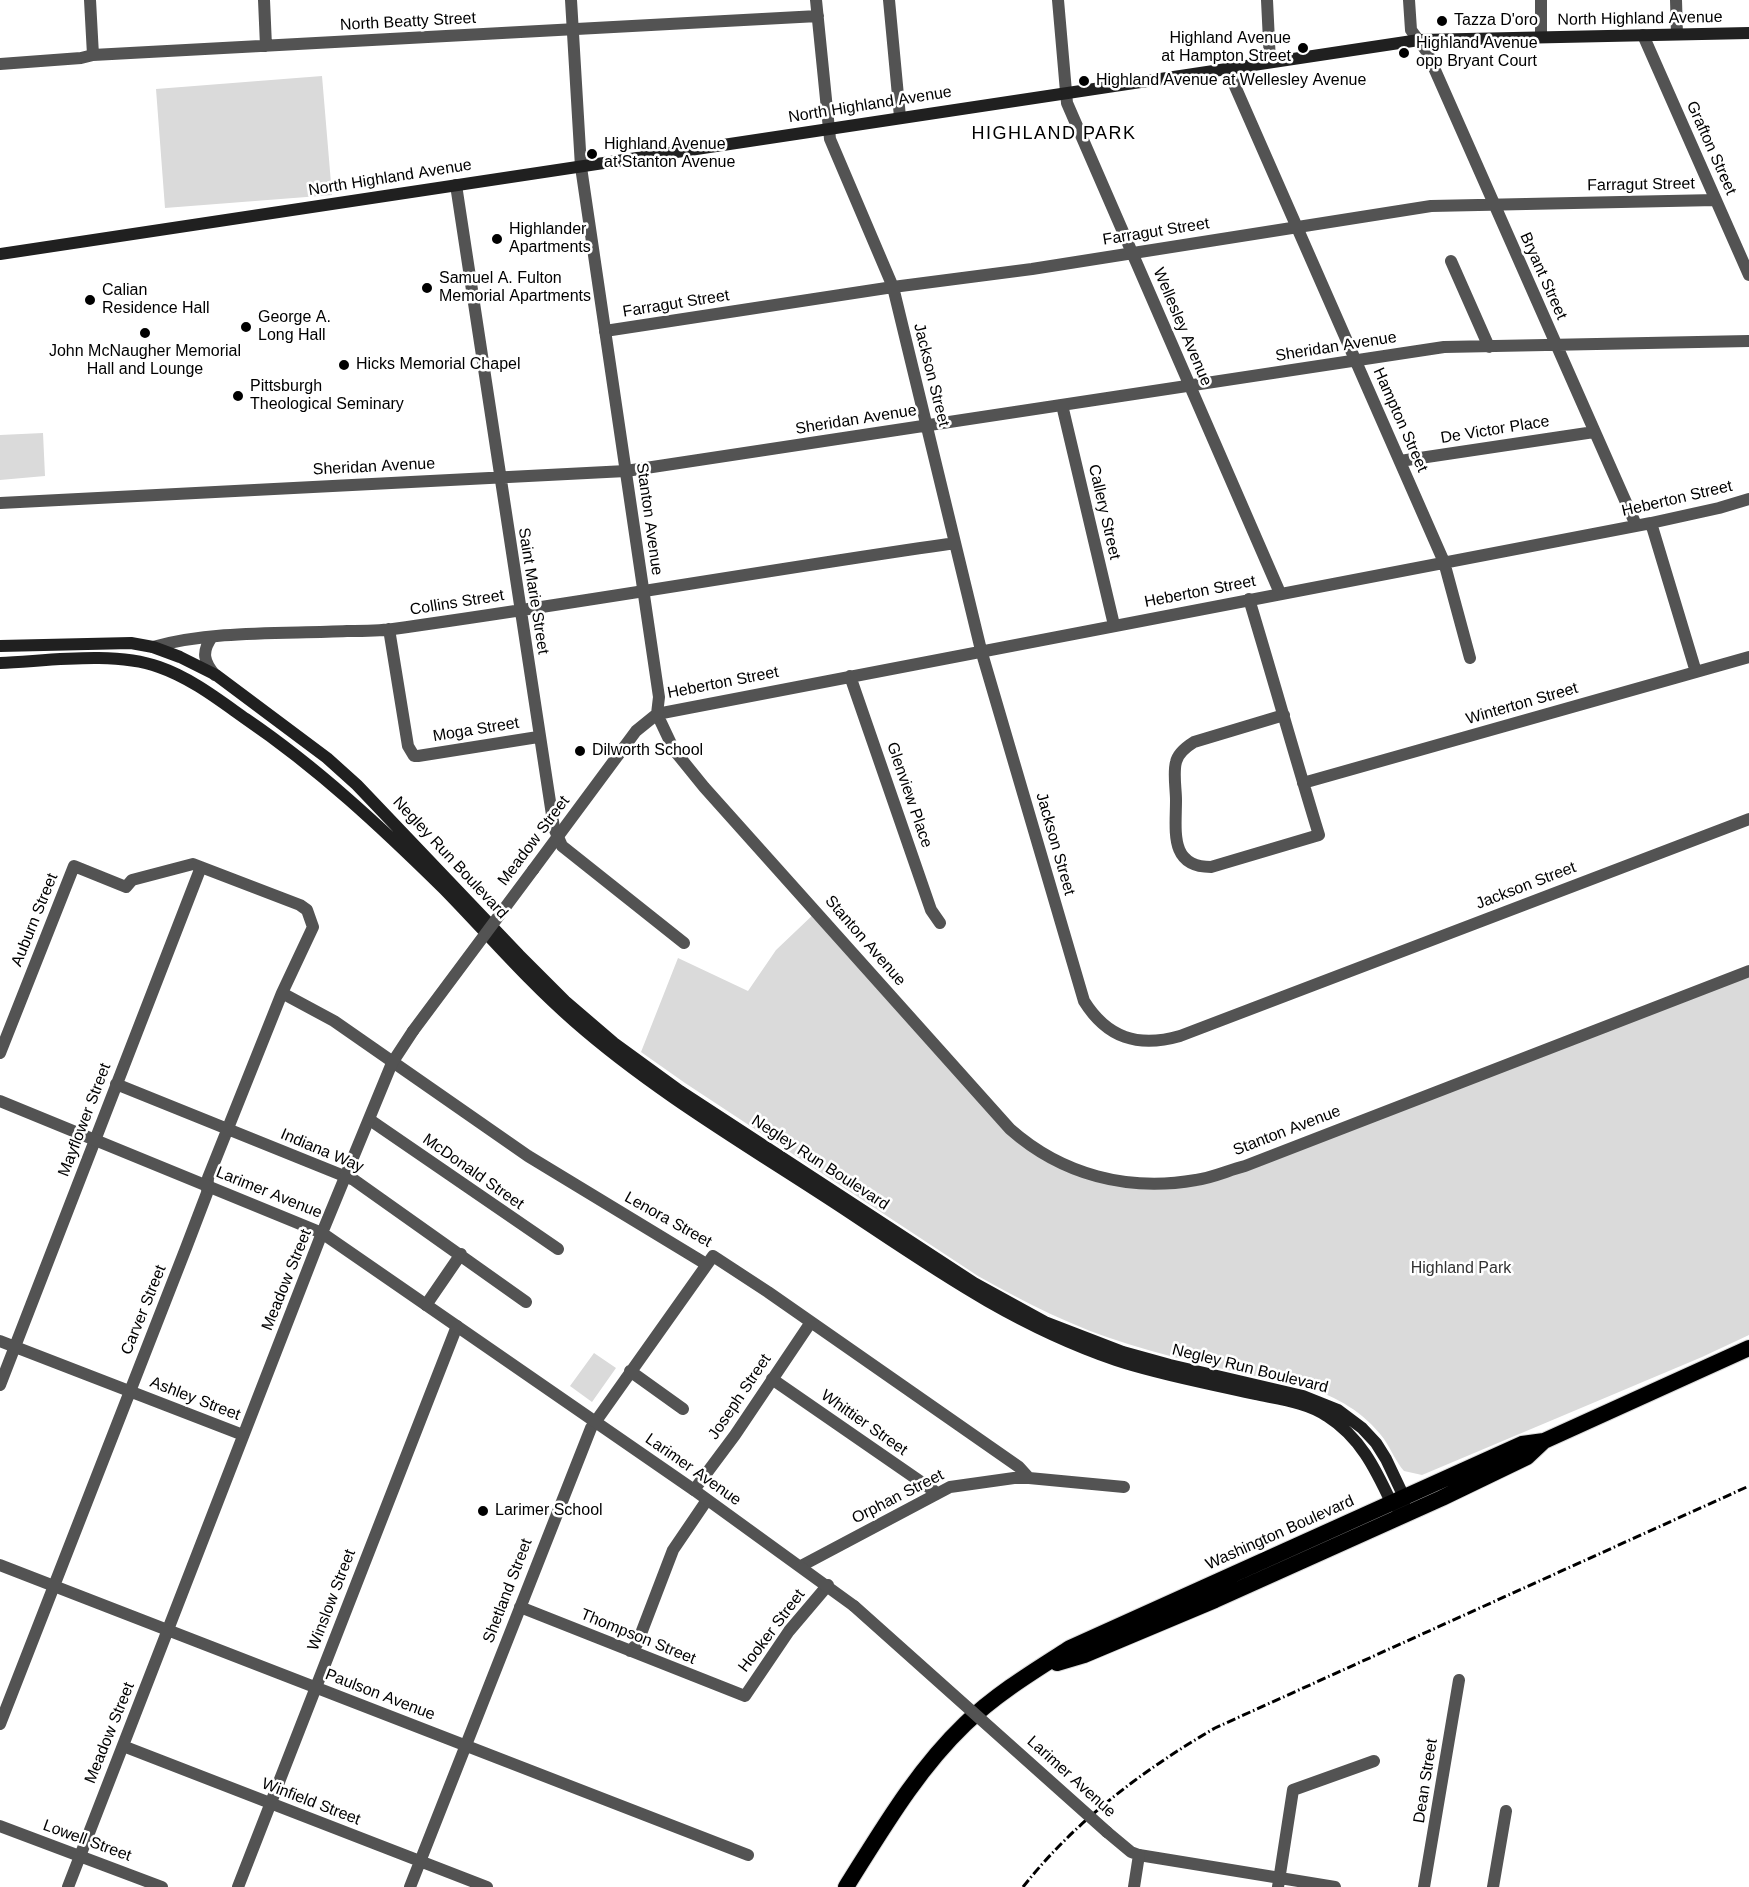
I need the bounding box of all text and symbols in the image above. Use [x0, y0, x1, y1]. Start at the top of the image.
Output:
street label: North Highland Avenue [1557, 8, 1723, 30]
street label: North Beatty Street [340, 9, 476, 35]
place label: Tazza D'oro [1454, 11, 1538, 31]
marker: Tazza D'oro [1435, 14, 1449, 28]
place label: Highland Avenue at Hampton Street [1161, 29, 1291, 67]
place label: Highland Avenue opp Bryant Court [1416, 34, 1538, 72]
marker: Highland Avenue at Hampton Street [1296, 41, 1310, 55]
marker: Highland Avenue opp Bryant Court [1397, 46, 1411, 60]
place label: Highland Avenue at Wellesley Avenue [1096, 71, 1366, 91]
marker: Highland Avenue at Wellesley Avenue [1077, 74, 1091, 88]
street label: North Highland Avenue [787, 83, 953, 127]
street label: Grafton Street [1682, 98, 1740, 198]
district label: HIGHLAND PARK [971, 123, 1137, 145]
place label: Highland Avenue at Stanton Avenue [604, 135, 735, 173]
marker: Highland Avenue at Stanton Avenue [585, 147, 599, 161]
street label: North Highland Avenue [307, 156, 473, 200]
street label: Farragut Street [1587, 174, 1695, 196]
street label: Farragut Street [1101, 214, 1211, 250]
place label: Highlander Apartments [509, 220, 591, 258]
street label: Bryant Street [1515, 229, 1571, 323]
marker: Highlander Apartments [490, 232, 504, 246]
street label: Wellesley Avenue [1148, 265, 1216, 389]
place label: Samuel A. Fulton Memorial Apartments [439, 269, 591, 307]
place label: Calian Residence Hall [102, 281, 210, 319]
marker: Samuel A. Fulton Memorial Apartments [420, 281, 434, 295]
street label: Farragut Street [621, 286, 731, 322]
marker: Calian Residence Hall [83, 293, 97, 307]
place label: George A. Long Hall [258, 308, 331, 346]
marker: George A. Long Hall [239, 320, 253, 334]
street label: Jackson Street [909, 321, 953, 429]
marker: John McNaugher Memorial Hall and Lounge [138, 326, 152, 340]
street label: Sheridan Avenue [1274, 328, 1398, 366]
place label: John McNaugher Memorial Hall and Lounge [49, 342, 241, 380]
place label: Hicks Memorial Chapel [356, 355, 520, 375]
marker: Hicks Memorial Chapel [337, 358, 351, 372]
street label: Hampton Street [1368, 365, 1432, 475]
place label: Pittsburgh Theological Seminary [250, 377, 404, 415]
marker: Pittsburgh Theological Seminary [231, 389, 245, 403]
street label: Sheridan Avenue [794, 401, 918, 439]
street label: De Victor Place [1439, 412, 1551, 448]
street label: Sheridan Avenue [312, 454, 436, 480]
street label: Stanton Avenue [632, 461, 666, 577]
street label: Callery Street [1084, 463, 1124, 561]
street label: Heberton Street [1620, 477, 1734, 521]
street label: Saint Marie Street [514, 526, 552, 656]
street label: Heberton Street [1143, 572, 1257, 612]
street label: Collins Street [409, 586, 505, 620]
street label: Heberton Street [666, 663, 780, 703]
street label: Winterton Street [1464, 679, 1580, 729]
street label: Moga Street [431, 714, 521, 746]
street label: Glenview Place [882, 740, 936, 850]
place label: Dilworth School [592, 741, 703, 761]
marker: Dilworth School [573, 744, 587, 758]
street label: Jackson Street [1031, 790, 1079, 898]
street label: Meadow Street [494, 792, 574, 890]
street label: Negley Run Boulevard [388, 793, 512, 923]
street label: Jackson Street [1473, 858, 1579, 914]
street label: Auburn Street [8, 871, 62, 969]
street label: Stanton Avenue [820, 892, 910, 990]
street label: Mayflower Street [55, 1061, 115, 1179]
street label: Stanton Avenue [1231, 1102, 1343, 1160]
street label: Negley Run Boulevard [748, 1111, 892, 1215]
street label: Indiana Way [278, 1125, 366, 1177]
street label: McDonald Street [419, 1130, 527, 1214]
street label: Larimer Avenue [213, 1163, 325, 1223]
street label: Lenora Street [621, 1188, 715, 1252]
street label: Meadow Street [258, 1227, 316, 1333]
park label: Highland Park [1411, 1259, 1511, 1279]
street label: Carver Street [117, 1262, 171, 1358]
street label: Negley Run Boulevard [1170, 1340, 1330, 1398]
street label: Joseph Street [704, 1351, 776, 1443]
street label: Ashley Street [147, 1373, 243, 1425]
street label: Whittier Street [817, 1386, 911, 1460]
street label: Larimer Avenue [641, 1430, 745, 1510]
street label: Orphan Street [849, 1466, 947, 1528]
street label: Washington Boulevard [1203, 1492, 1357, 1574]
place label: Larimer School [495, 1501, 603, 1521]
marker: Larimer School [476, 1504, 490, 1518]
street label: Shetland Street [479, 1536, 537, 1646]
street label: Winslow Street [304, 1547, 360, 1653]
street label: Hooker Street [735, 1586, 809, 1676]
street label: Thompson Street [578, 1605, 698, 1669]
street label: Paulson Avenue [322, 1665, 438, 1725]
street label: Meadow Street [81, 1680, 139, 1786]
street label: Larimer Avenue [1023, 1732, 1119, 1822]
street label: Dean Street [1410, 1737, 1442, 1825]
street label: Winfield Street [259, 1774, 363, 1830]
street label: Lowell Street [40, 1816, 134, 1866]

